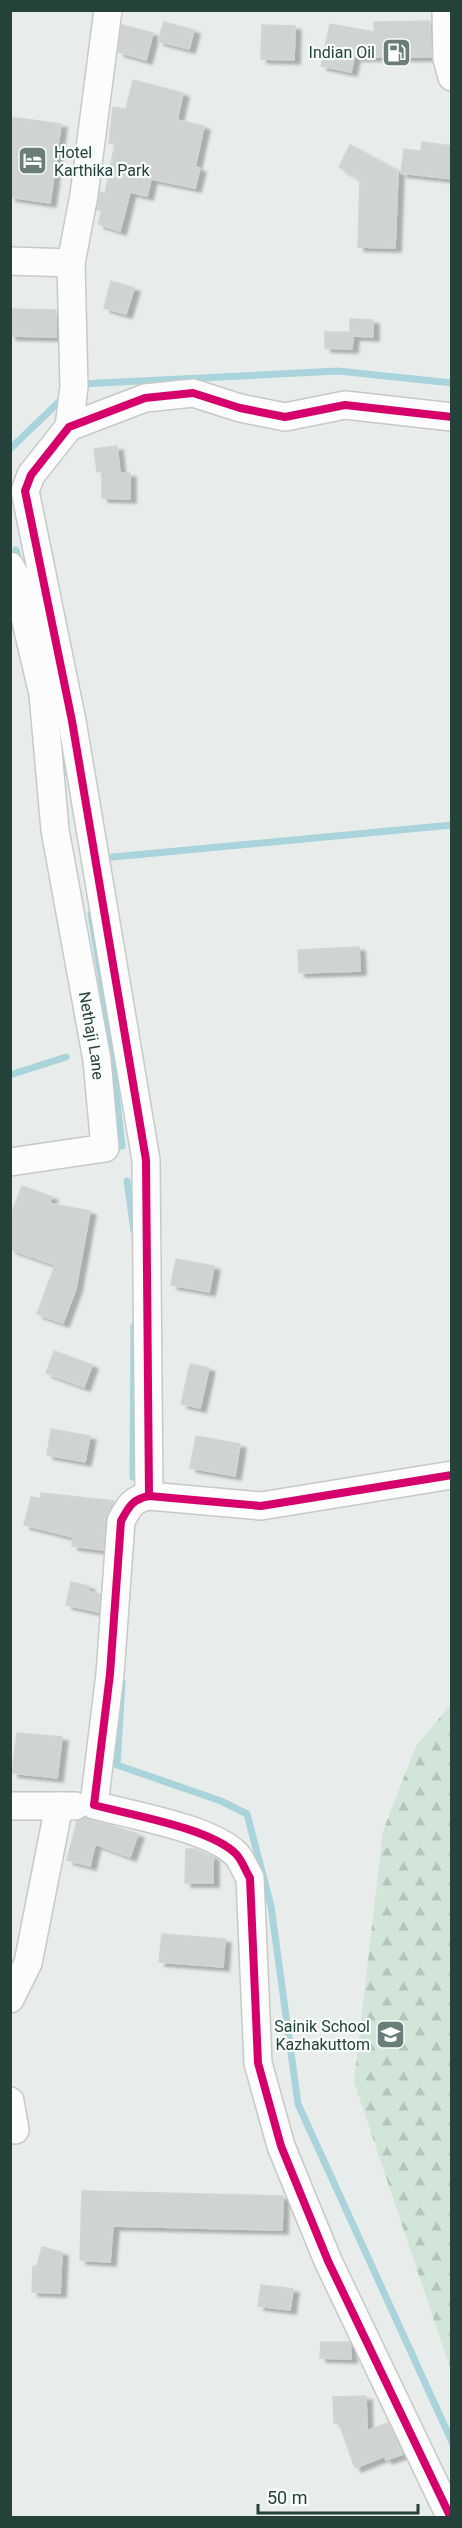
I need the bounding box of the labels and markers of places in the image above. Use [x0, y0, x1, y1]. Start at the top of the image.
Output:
fuel station icon: Indian Oil [380, 36, 412, 68]
place label: Indian Oil [309, 43, 375, 62]
place label: Hotel Karthika Park [54, 143, 150, 180]
hotel icon: Hotel Karthika Park [17, 145, 49, 177]
place label: Sainik School Kazhakuttom [274, 2017, 370, 2054]
school or university icon: Sainik School Kazhakuttom [375, 2019, 407, 2051]

